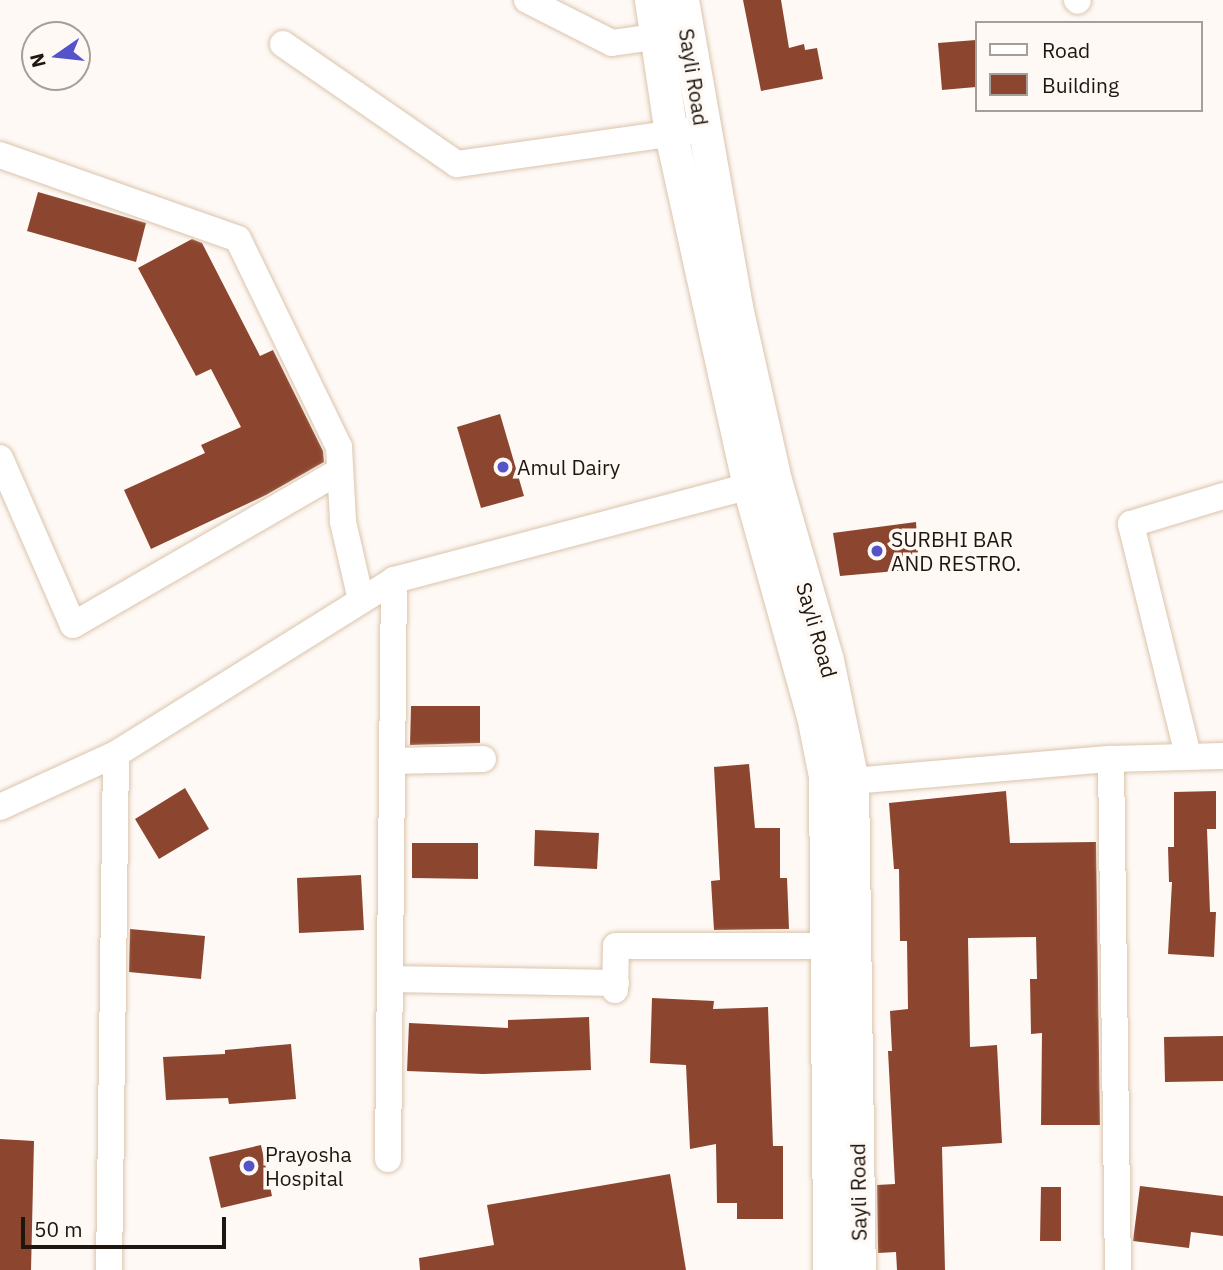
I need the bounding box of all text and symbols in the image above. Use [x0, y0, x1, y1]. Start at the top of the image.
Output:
north arrow [21, 21, 91, 91]
legend [974, 21, 1202, 112]
street label: Sayli Road [674, 27, 714, 127]
text: Road [1042, 36, 1090, 64]
text: N [24, 51, 51, 70]
text: Building [1042, 71, 1119, 99]
place label: Amul Dairy [517, 454, 620, 480]
marker: Amul Dairy [495, 459, 511, 475]
place label: SURBHI BAR AND RESTRO. [891, 526, 1021, 576]
marker: SURBHI BAR AND RESTRO. [869, 543, 885, 559]
street label: Sayli Road [791, 579, 843, 681]
place label: Prayosha Hospital [265, 1141, 352, 1191]
street label: Sayli Road [845, 1143, 871, 1241]
marker: Prayosha Hospital [239, 1156, 259, 1176]
scale bar [24, 1204, 229, 1248]
text: 50 m [34, 1215, 83, 1243]

